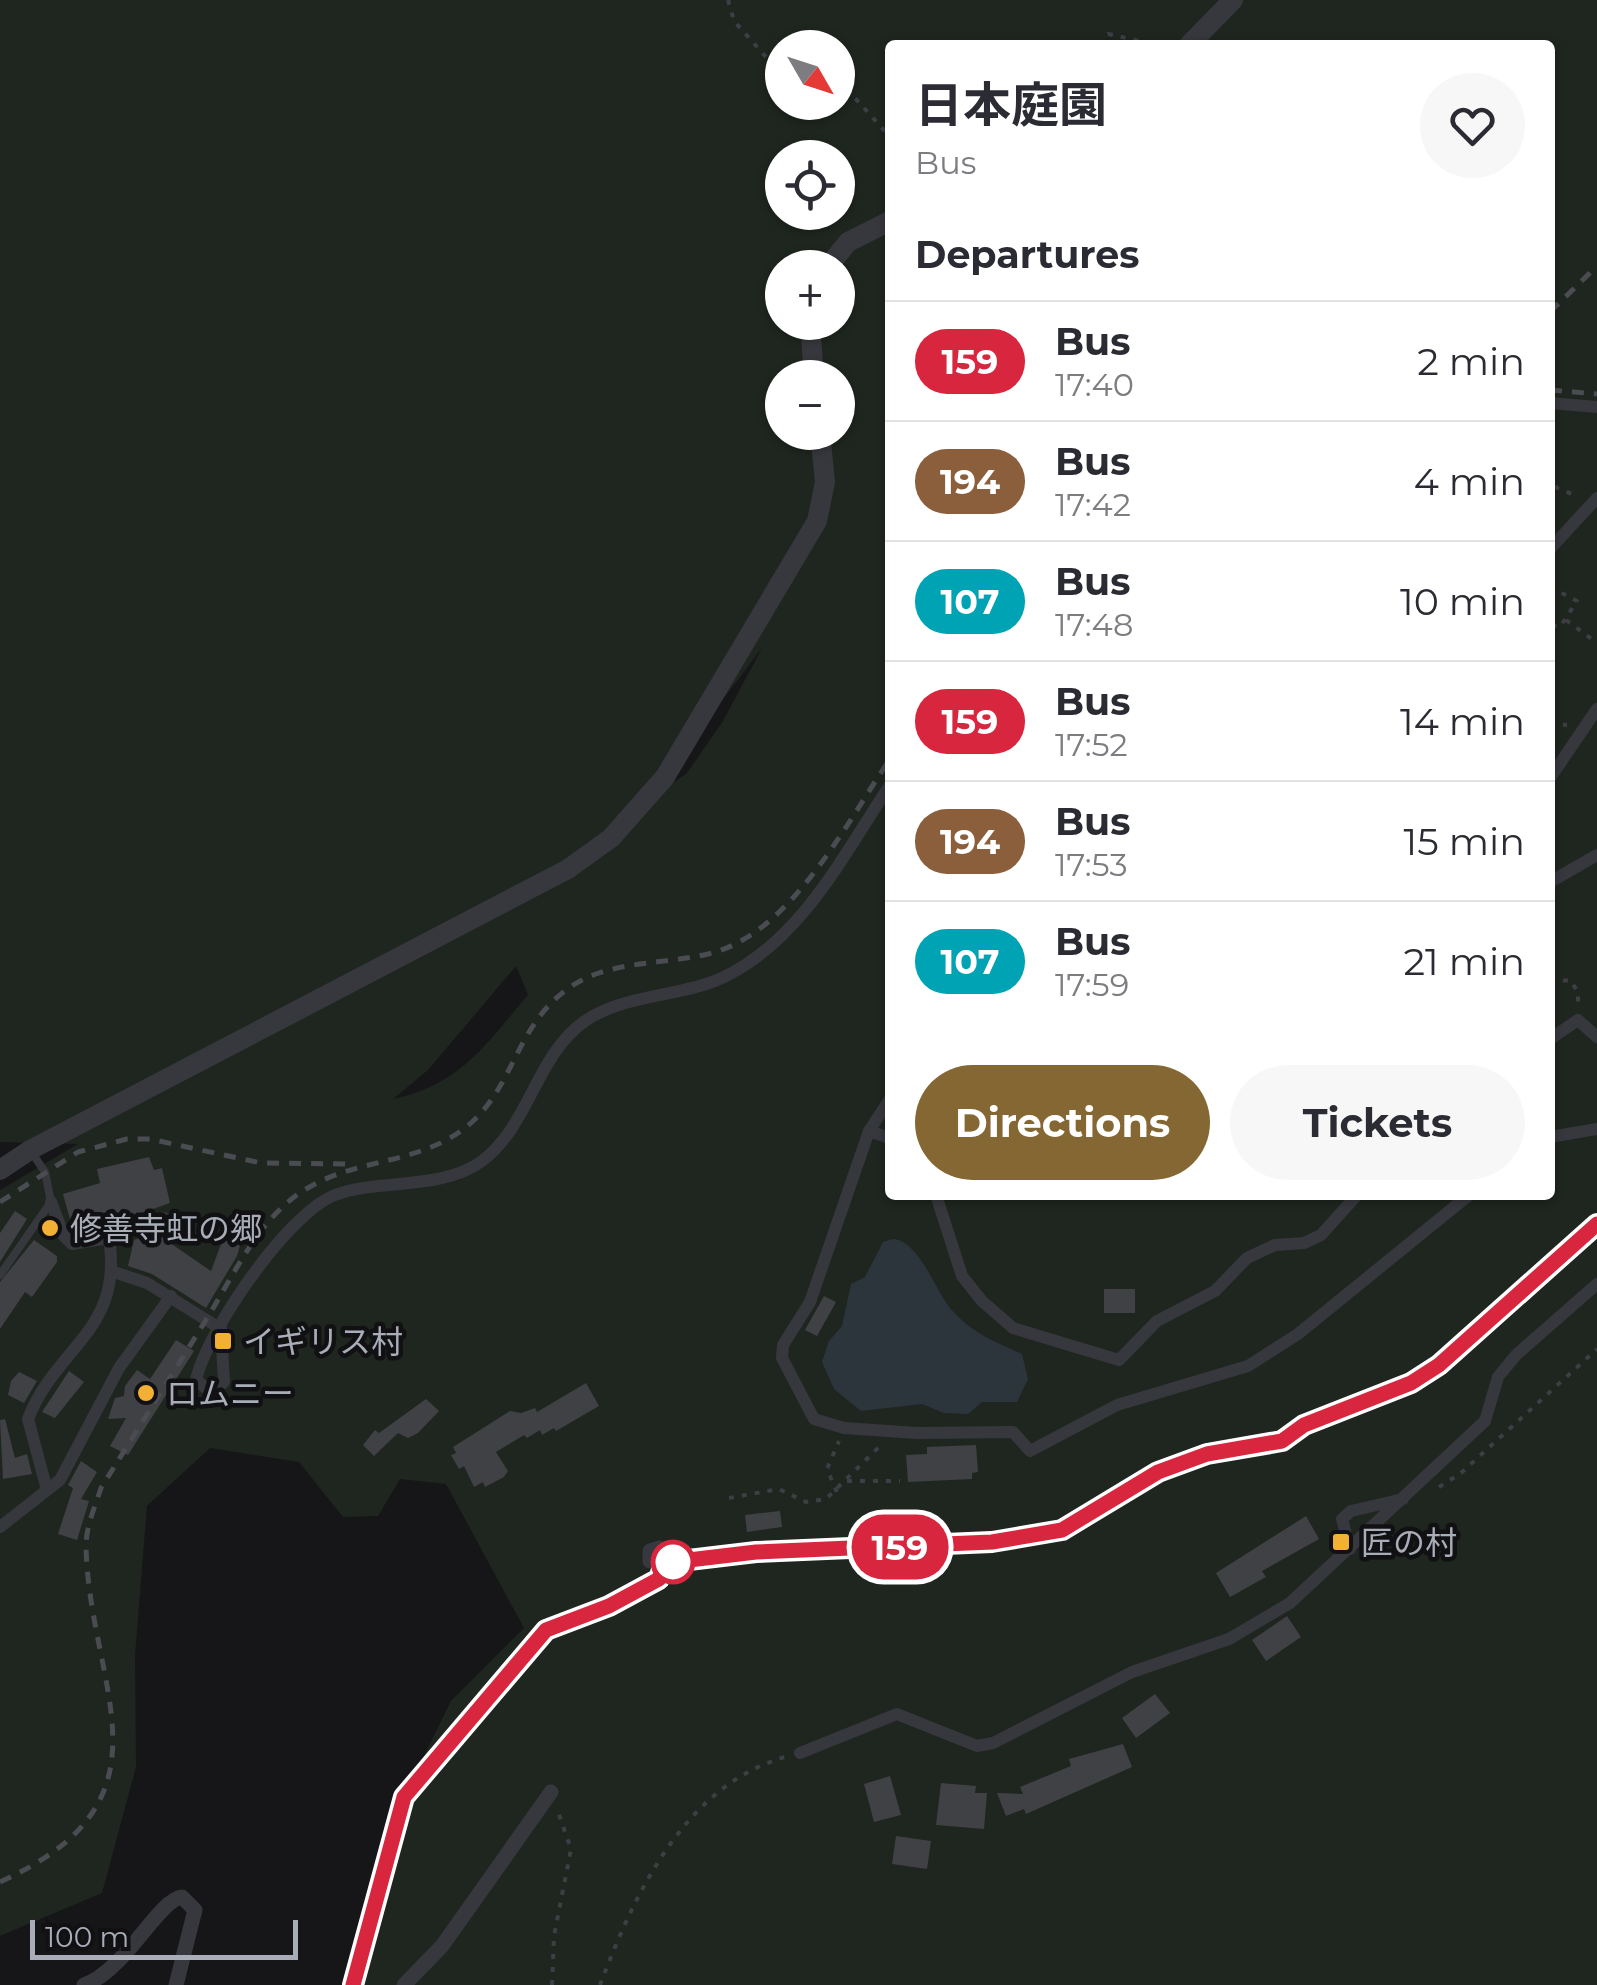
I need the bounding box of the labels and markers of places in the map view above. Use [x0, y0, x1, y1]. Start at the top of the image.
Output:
place label: 修善寺虹の郷 [70, 1209, 262, 1248]
marker: 修善寺虹の郷 [39, 1217, 61, 1239]
place label: イギリス村 [243, 1322, 403, 1361]
marker: イギリス村 [212, 1330, 234, 1352]
place label: ロムニー [166, 1374, 294, 1413]
marker: ロムニー [135, 1382, 157, 1404]
place label: 匠の村 [1361, 1523, 1457, 1562]
marker: 匠の村 [1330, 1531, 1352, 1553]
unlabelled marker [652, 1541, 694, 1583]

